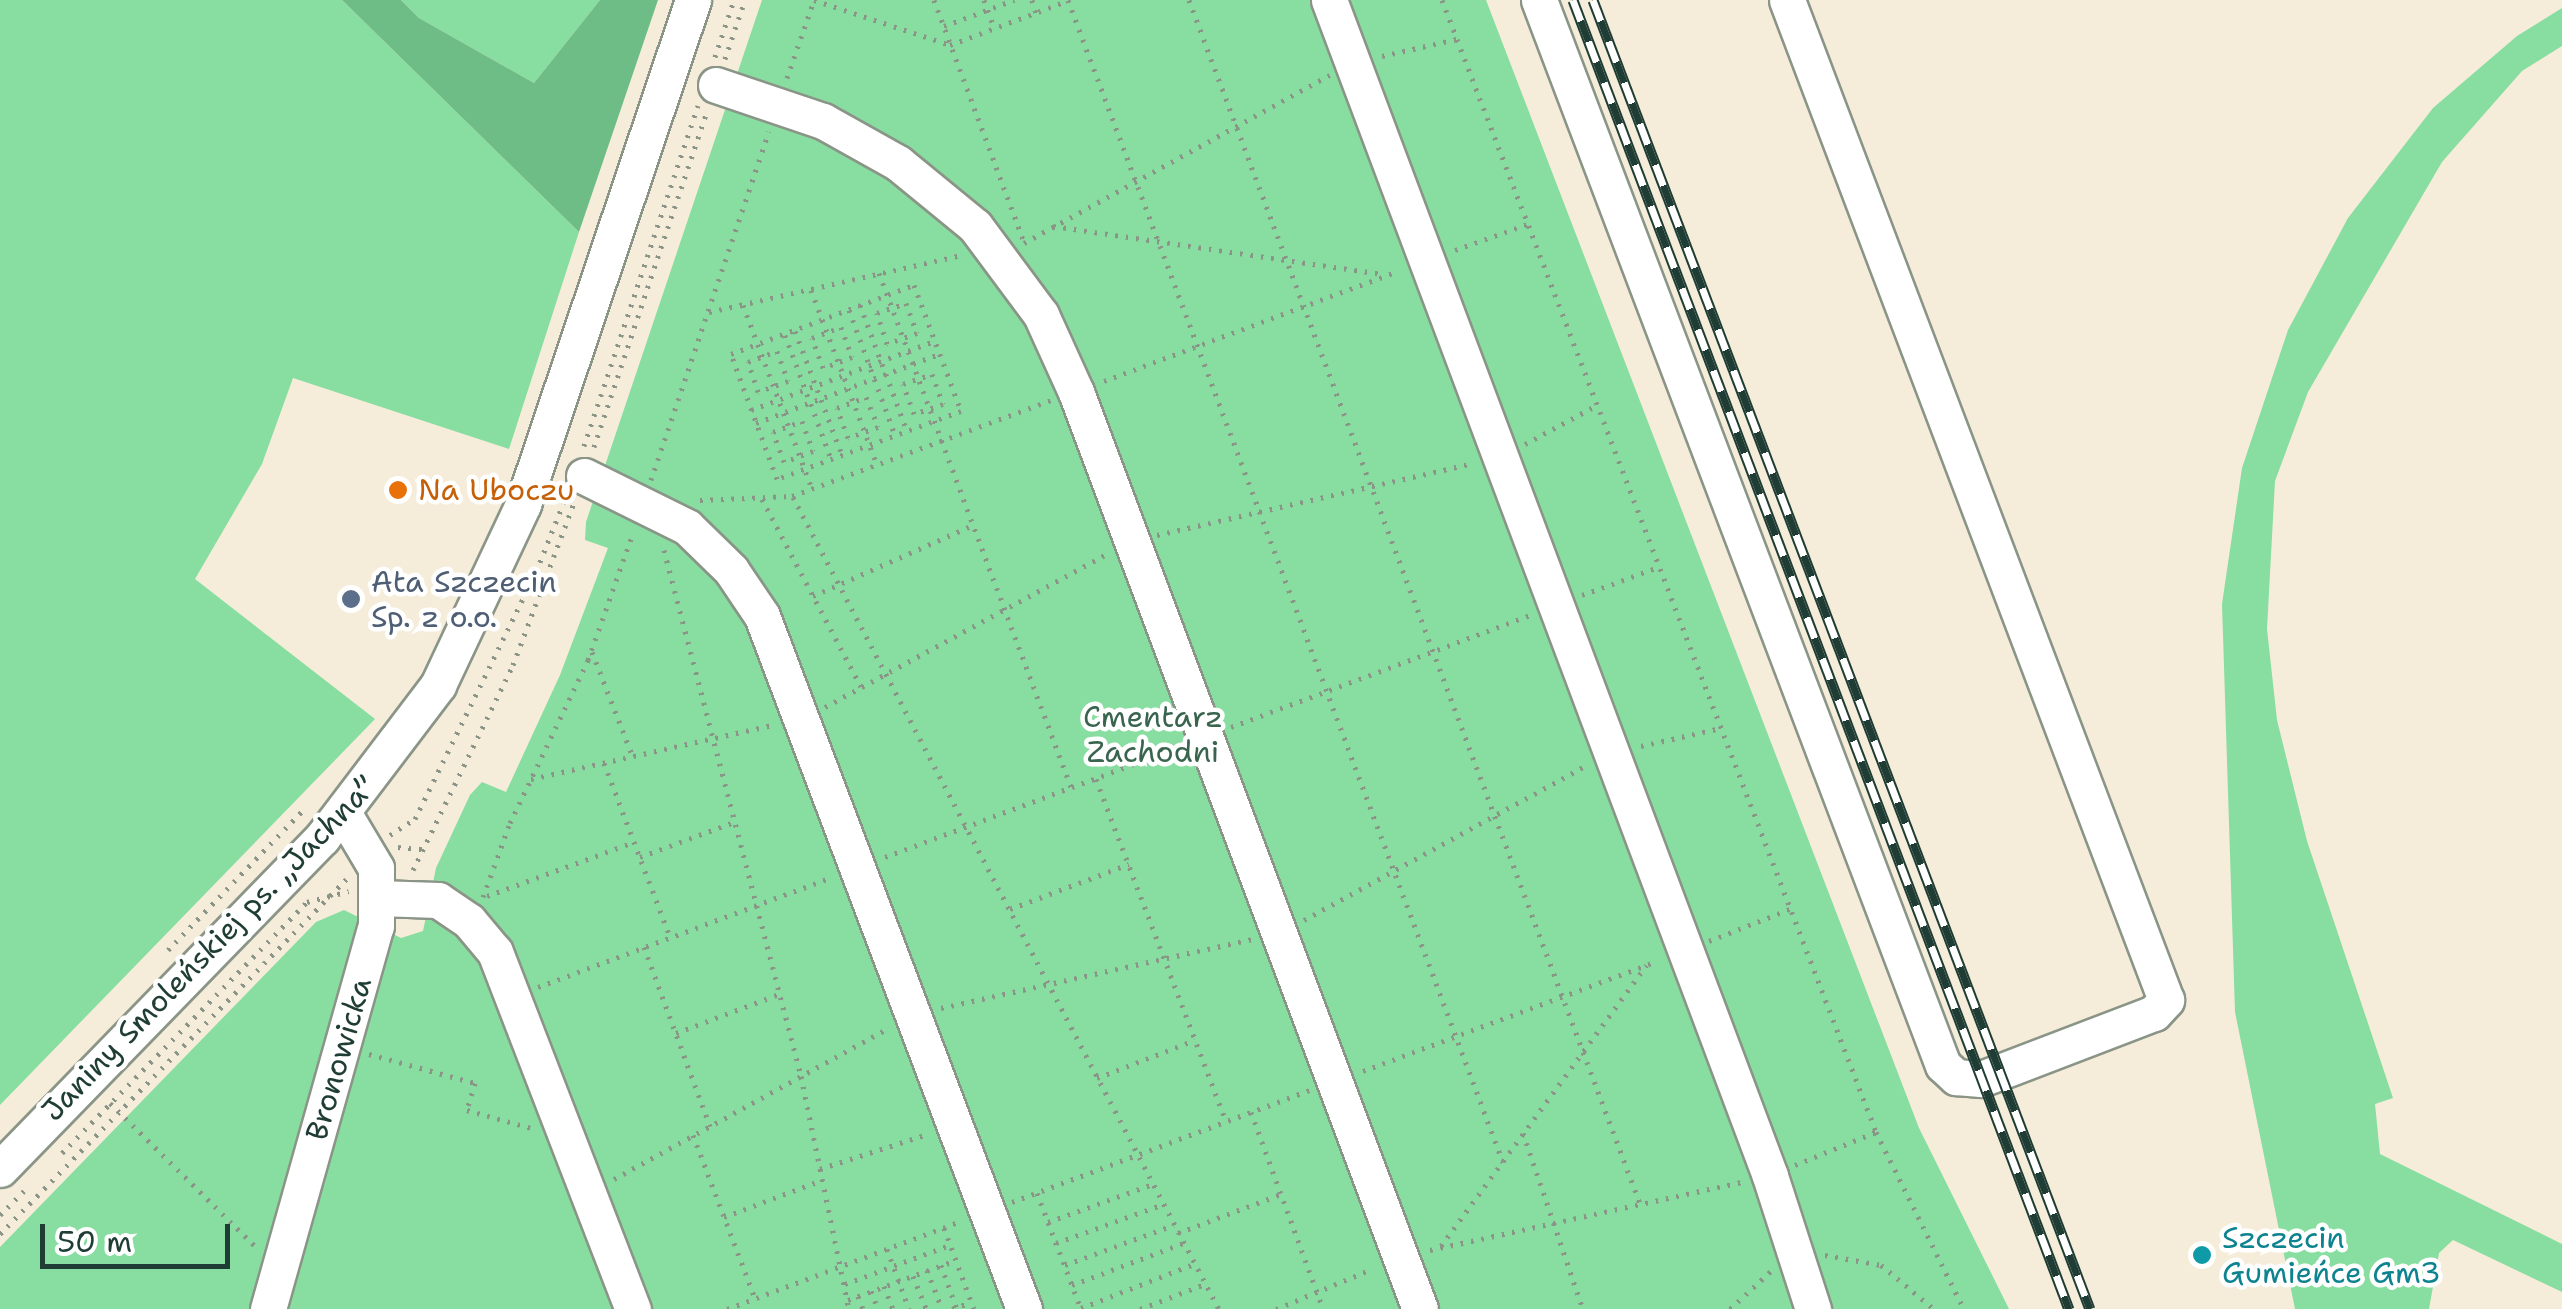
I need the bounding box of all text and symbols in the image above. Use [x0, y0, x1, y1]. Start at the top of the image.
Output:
place label: Na Uboczu [418, 472, 574, 508]
marker: Na Uboczu [387, 479, 409, 501]
place label: Ata Szczecin Sp. z o.o. [371, 564, 557, 634]
marker: Ata Szczecin Sp. z o.o. [340, 588, 362, 610]
park label: Cmentarz Zachodni [1083, 699, 1223, 770]
street label: Janiny Smoleńskiej ps. „Jachna” [35, 769, 383, 1129]
street label: Bronowicka [299, 973, 379, 1145]
scale bar [45, 1204, 235, 1266]
place label: Szczecin Gumieńce Gm3 [2222, 1220, 2441, 1290]
text: 50 m [57, 1221, 132, 1262]
marker: Szczecin Gumieńce Gm3 [2191, 1244, 2213, 1266]

